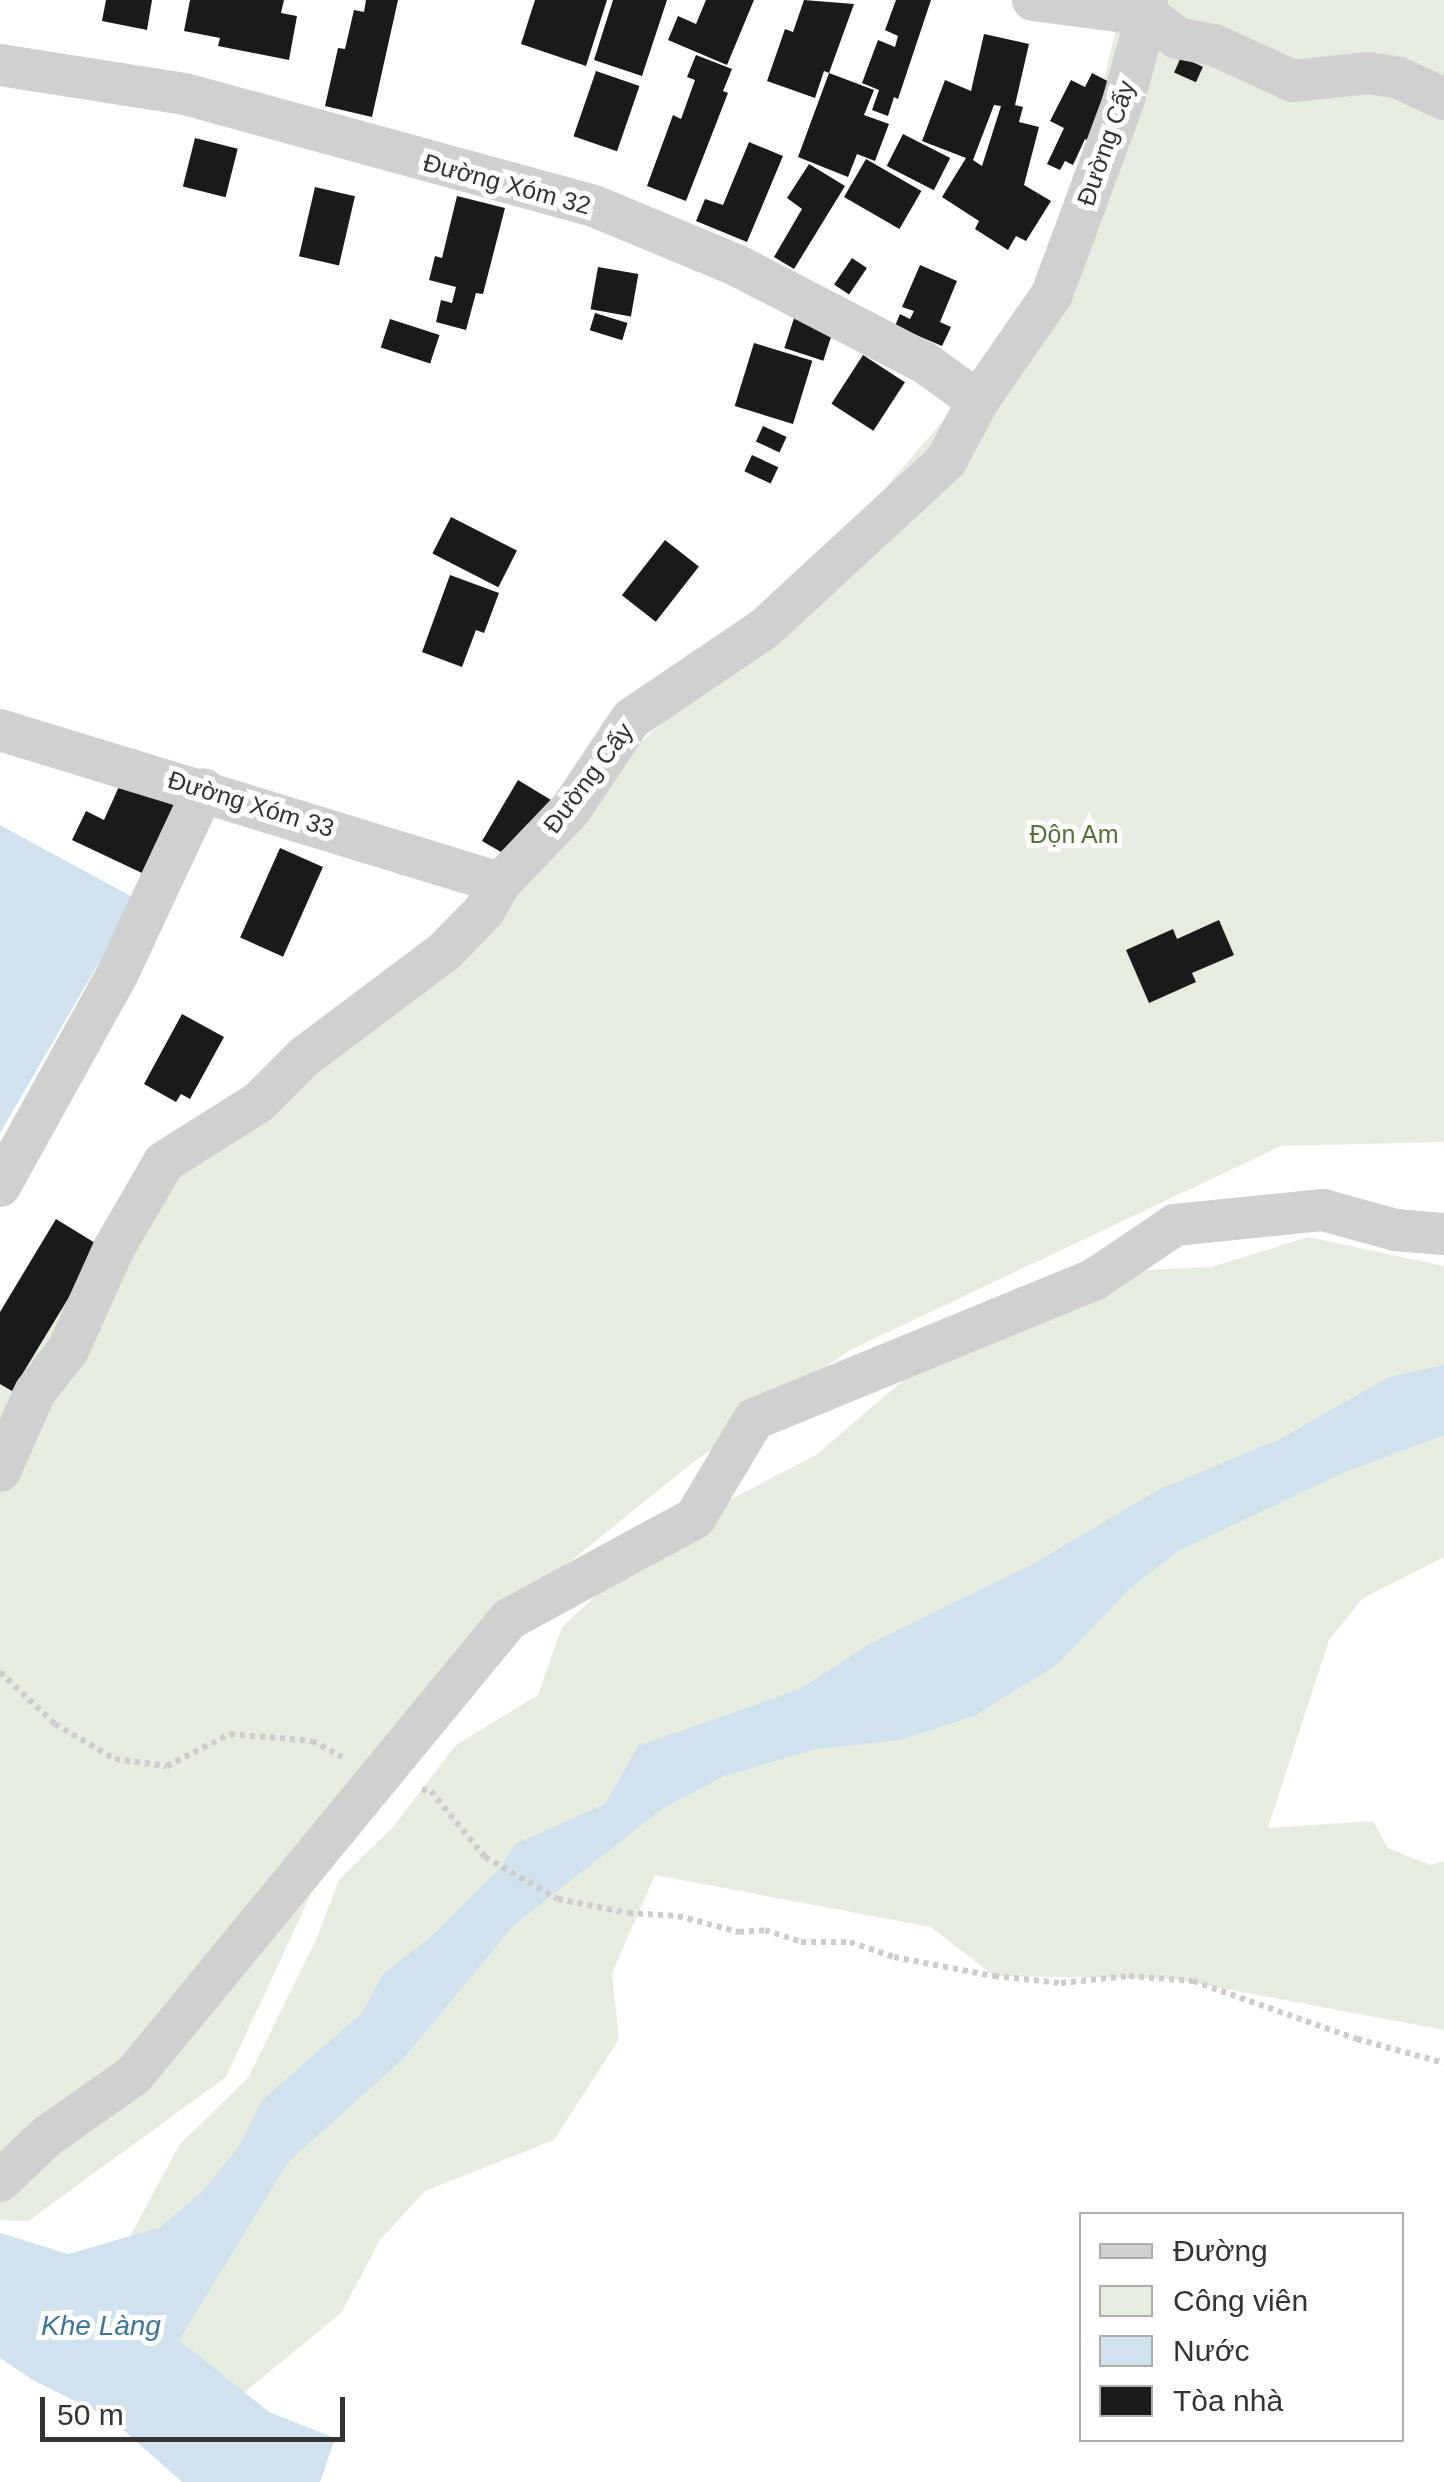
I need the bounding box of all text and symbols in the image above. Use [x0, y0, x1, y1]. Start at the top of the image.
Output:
street label: Đường Cấy [1071, 76, 1141, 210]
street label: Đường Xóm 32 [420, 147, 594, 221]
street label: Đường Cấy [537, 717, 639, 839]
street label: Đường Xóm 33 [164, 764, 338, 844]
park label: Độn Am [1029, 819, 1119, 849]
legend [1079, 2212, 1404, 2442]
text: Đường [1173, 2234, 1268, 2267]
text: Công viên [1173, 2284, 1308, 2317]
water label: Khe Làng [41, 2309, 161, 2343]
text: Nước [1173, 2334, 1249, 2367]
scale bar [45, 2377, 350, 2439]
text: Tòa nhà [1173, 2384, 1283, 2417]
text: 50 m [57, 2398, 124, 2431]

